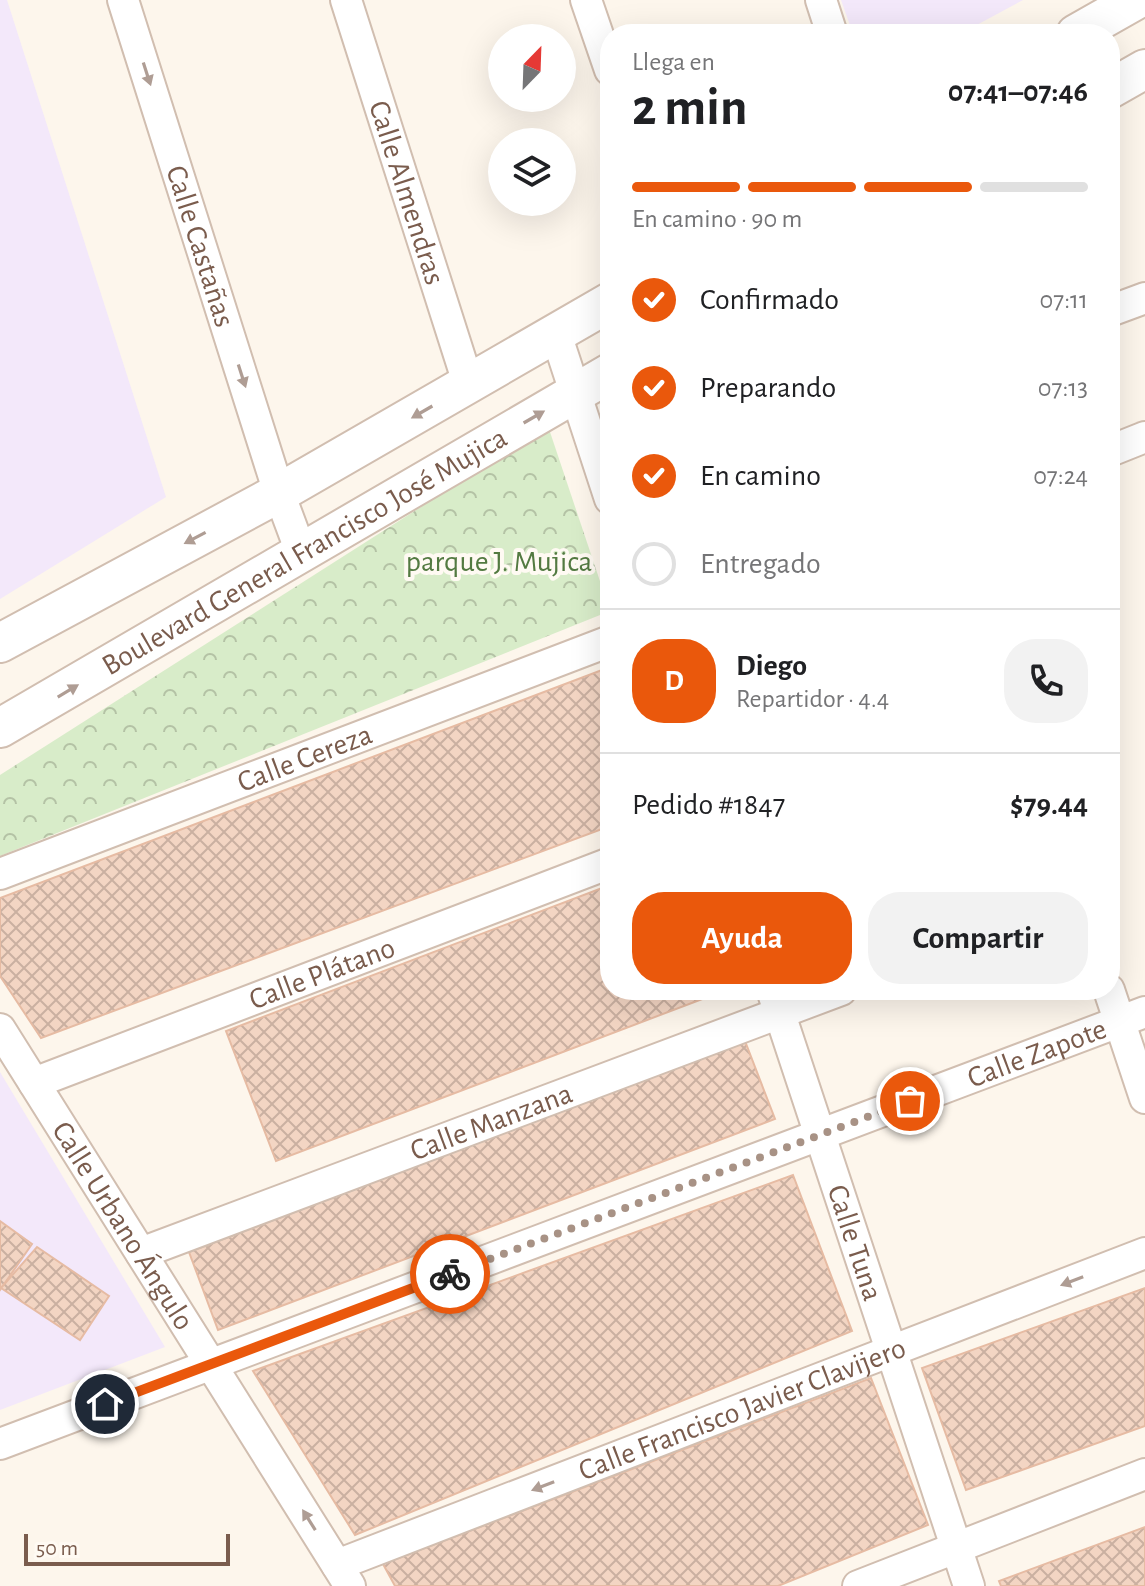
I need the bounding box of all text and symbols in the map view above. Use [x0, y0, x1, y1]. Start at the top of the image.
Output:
north arrow [488, 24, 576, 112]
map controls [488, 24, 576, 216]
text: Llega en [632, 49, 715, 75]
one-way arrow [141, 63, 154, 87]
text: 07:41–07:46 [948, 77, 1088, 107]
text: 2 min [632, 82, 747, 134]
street label: Calle Almendras [363, 97, 450, 288]
button: layers [488, 128, 576, 216]
street label: Calle Castañas [160, 162, 239, 331]
text: En camino · 90 m [632, 206, 802, 232]
icon: check [632, 278, 676, 322]
text: Confirmado [700, 285, 839, 315]
text: 07:11 [1040, 287, 1088, 313]
one-way arrow [237, 364, 249, 388]
icon: check [632, 366, 676, 410]
text: Preparando [700, 373, 836, 403]
text: 07:13 [1038, 375, 1088, 401]
one-way arrow [411, 405, 433, 419]
one-way arrow [523, 410, 545, 424]
street label: Boulevard General Francisco José Mujica [97, 422, 512, 681]
icon: check [632, 454, 676, 498]
text: En camino [700, 461, 821, 491]
text: 07:24 [1033, 463, 1088, 489]
one-way arrow [183, 532, 206, 545]
park label: parque J. Mujica [406, 547, 592, 577]
text: Entregado [700, 549, 821, 579]
button: phone [1004, 639, 1088, 723]
text: Diego [736, 651, 807, 681]
text: D [664, 666, 684, 696]
one-way arrow [57, 684, 79, 698]
text: Repartidor · 4.4 [736, 686, 889, 712]
street label: Calle Cereza [233, 719, 376, 798]
text: Pedido #1847 [632, 790, 785, 820]
text: $79.44 [1010, 790, 1088, 820]
button: Ayuda [632, 892, 852, 984]
button: Compartir [868, 892, 1088, 984]
street label: Calle Plátano [245, 933, 399, 1015]
street label: Calle Zapote [963, 1014, 1111, 1094]
pin [876, 1067, 944, 1135]
street label: Calle Manzana [406, 1078, 577, 1166]
icon: bag [888, 1079, 932, 1123]
street label: Calle Urbano Ángulo [46, 1116, 199, 1335]
street label: Calle Tuna [821, 1181, 888, 1305]
courier [410, 1234, 490, 1314]
icon: bike [428, 1252, 472, 1296]
one-way arrow [1060, 1275, 1084, 1288]
street label: Calle Francisco Javier Clavijero [574, 1333, 910, 1486]
pin [71, 1370, 139, 1438]
icon: home [83, 1382, 127, 1426]
one-way arrow [531, 1480, 555, 1493]
one-way arrow [302, 1509, 316, 1531]
scale bar [24, 1530, 230, 1566]
text: 50 m [36, 1537, 78, 1559]

